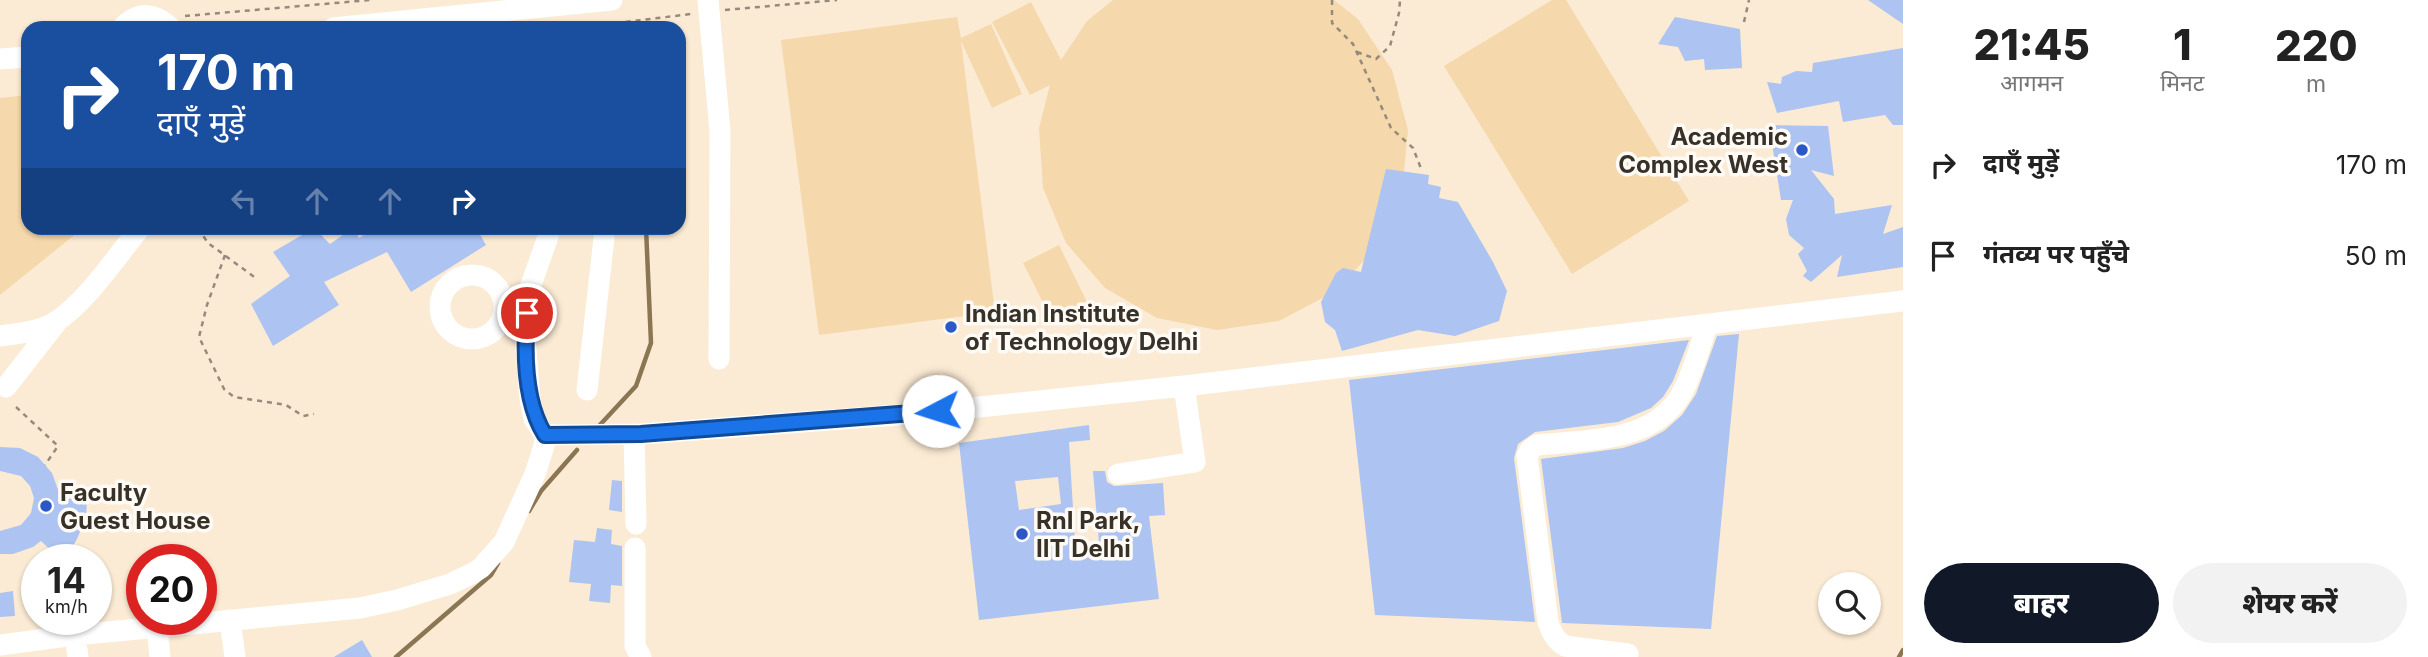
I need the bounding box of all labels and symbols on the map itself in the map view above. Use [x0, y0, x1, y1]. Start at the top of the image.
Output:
place label: Academic Complex West [1618, 122, 1788, 179]
marker: Academic Complex West [1794, 142, 1810, 158]
pin [497, 283, 557, 343]
place label: Indian Institute of Technology Delhi [965, 299, 1198, 356]
marker: Indian Institute of Technology Delhi [943, 319, 959, 335]
position arrow [901, 374, 975, 448]
place label: Faculty Guest House [60, 478, 211, 535]
marker: Faculty Guest House [38, 498, 54, 514]
place label: RnI Park, IIT Delhi [1036, 506, 1140, 563]
marker: RnI Park, IIT Delhi [1014, 526, 1030, 542]
speed limit sign: 20 [126, 544, 217, 635]

